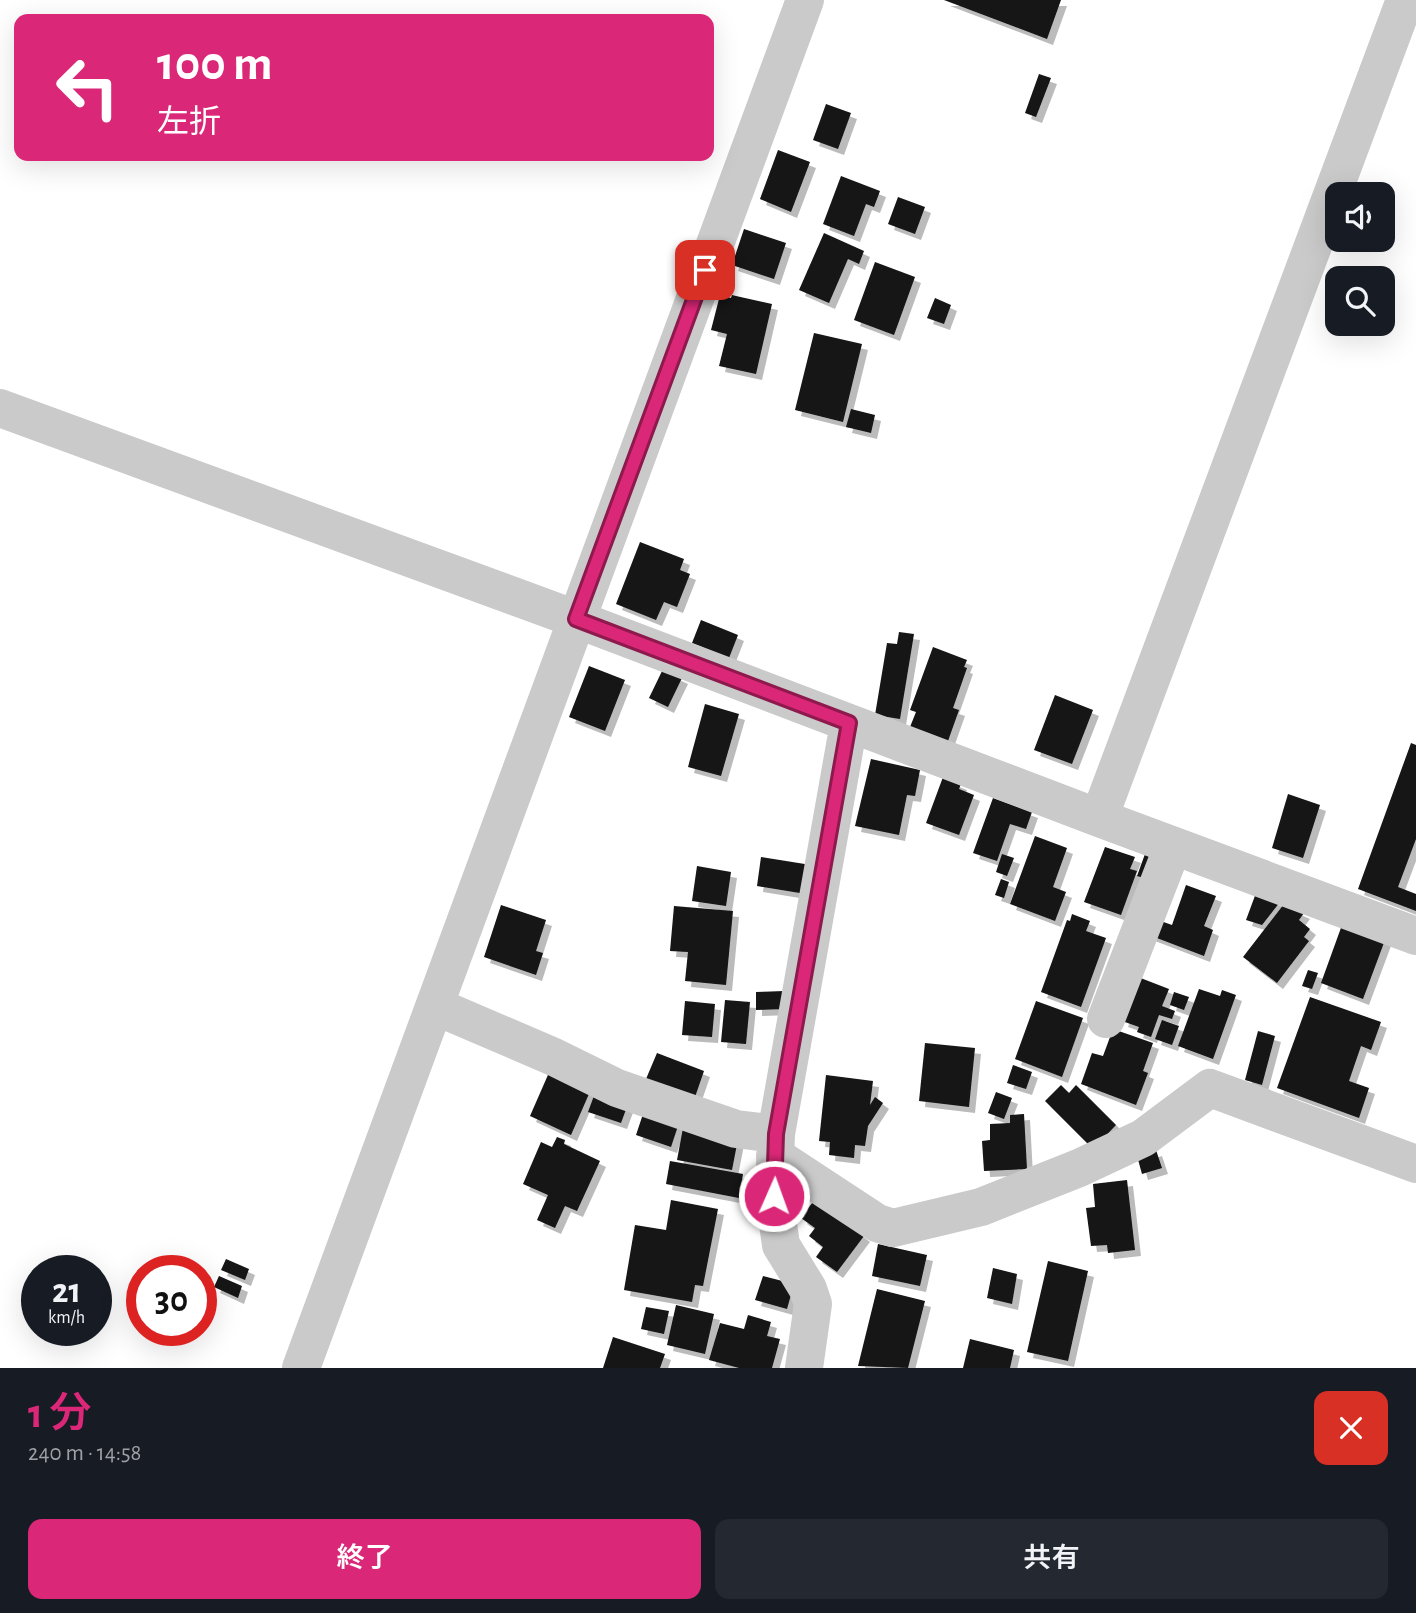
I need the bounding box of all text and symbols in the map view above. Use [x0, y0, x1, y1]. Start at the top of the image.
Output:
text: 100 m [157, 40, 273, 89]
icon: left [42, 42, 133, 133]
text: 左折 [157, 106, 221, 138]
map controls [1325, 182, 1395, 336]
button: sound [1325, 182, 1395, 252]
pin [675, 240, 735, 300]
icon: arrive [686, 251, 724, 289]
button: search [1325, 266, 1395, 336]
position arrow [737, 1159, 811, 1233]
speed limit sign: 30 [126, 1255, 217, 1346]
text: 21 [52, 1274, 81, 1309]
text: km/h [48, 1309, 85, 1327]
button: close [1314, 1391, 1388, 1465]
text: 1 分 [28, 1393, 91, 1435]
text: 240 m · 14:58 [28, 1442, 141, 1465]
button: 終了 [28, 1519, 701, 1599]
button: 共有 [715, 1519, 1388, 1599]

